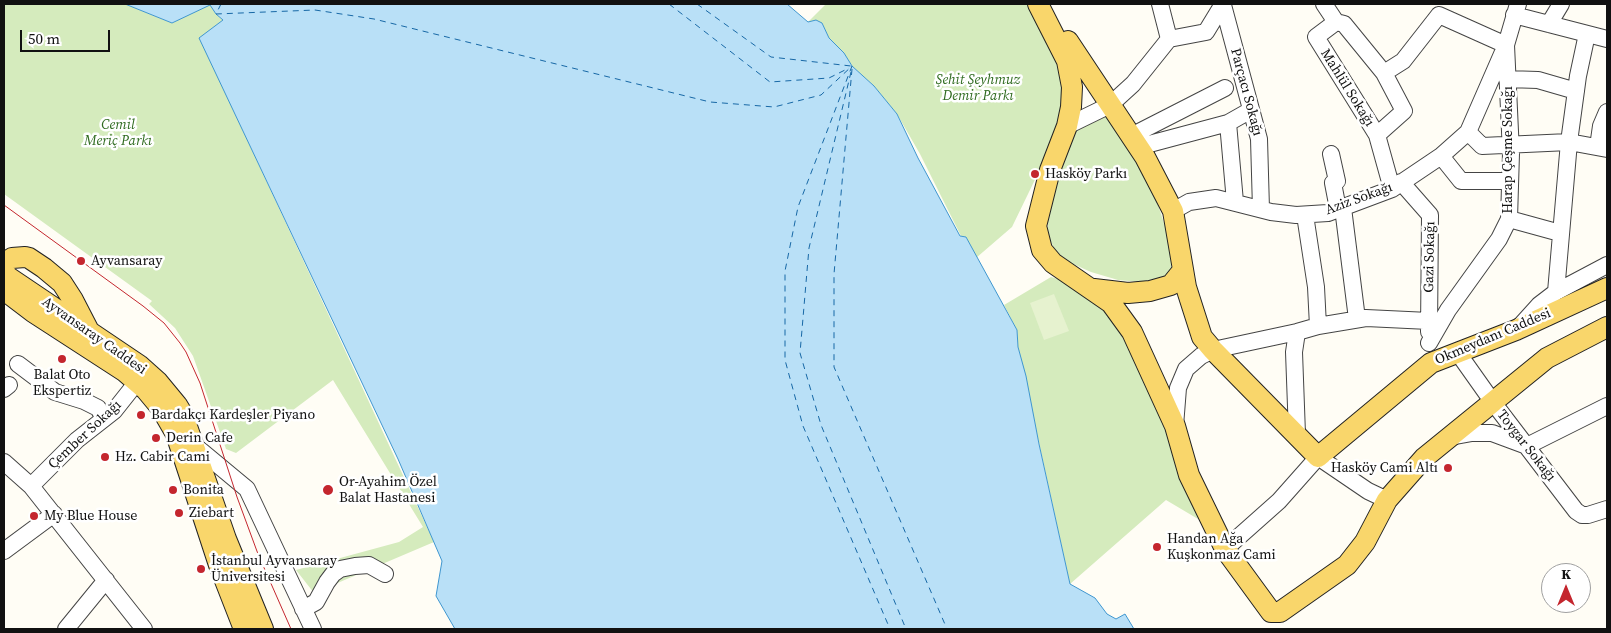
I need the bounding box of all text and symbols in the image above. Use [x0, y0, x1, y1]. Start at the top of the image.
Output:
scale bar [22, 20, 112, 52]
text: 50 m [28, 28, 60, 49]
street label: Parçacı Sokağı [1226, 46, 1266, 138]
street label: Mahlül Sokağı [1316, 46, 1378, 130]
park label: Şehit Şeyhmuz Demir Parkı [936, 72, 1020, 104]
street label: Harap Çeşme Sokağı [1500, 86, 1516, 214]
park label: Cemil Meriç Parkı [84, 117, 152, 150]
place label: Hasköy Parkı [1045, 166, 1127, 182]
marker: Hasköy Parkı [1029, 168, 1041, 180]
street label: Aziz Sokağı [1323, 179, 1395, 219]
street label: Gazi Sokağı [1421, 221, 1439, 293]
place label: Ayvansaray [91, 253, 162, 269]
marker: Ayvansaray [75, 255, 87, 267]
street label: Ayvansaray Caddesi [38, 294, 150, 378]
street label: Okmeydanı Caddesi [1433, 305, 1553, 369]
marker: Balat Oto Ekspertiz [56, 353, 68, 365]
place label: Balat Oto Ekspertiz [33, 367, 91, 400]
street label: Çember Sokağı [45, 397, 125, 473]
place label: Bardakçı Kardeşler Piyano [151, 407, 315, 423]
street label: Toygar Sokağı [1493, 407, 1559, 485]
marker: Bardakçı Kardeşler Piyano [135, 409, 147, 421]
place label: Derin Cafe [166, 430, 233, 446]
marker: Derin Cafe [150, 432, 162, 444]
place label: Hz. Cabir Cami [115, 449, 210, 465]
marker: Hz. Cabir Cami [99, 451, 111, 463]
place label: Hasköy Cami Altı [1331, 460, 1438, 476]
marker: Hasköy Cami Altı [1442, 462, 1454, 474]
place label: Or-Ayahim Özel Balat Hastanesi [339, 474, 437, 507]
place label: Bonita [183, 482, 224, 498]
marker: Or-Ayahim Özel Balat Hastanesi [321, 483, 335, 497]
marker: Bonita [167, 484, 179, 496]
place label: Ziebart [189, 505, 234, 521]
marker: Ziebart [173, 507, 185, 519]
place label: My Blue House [44, 508, 137, 524]
marker: My Blue House [28, 510, 40, 522]
place label: Handan Ağa Kuşkonmaz Cami [1167, 531, 1276, 564]
marker: Handan Ağa Kuşkonmaz Cami [1151, 541, 1163, 553]
place label: İstanbul Ayvansaray Üniversitesi [211, 553, 337, 586]
marker: İstanbul Ayvansaray Üniversitesi [195, 563, 207, 575]
north arrow [1541, 563, 1591, 613]
text: K [1561, 564, 1571, 584]

